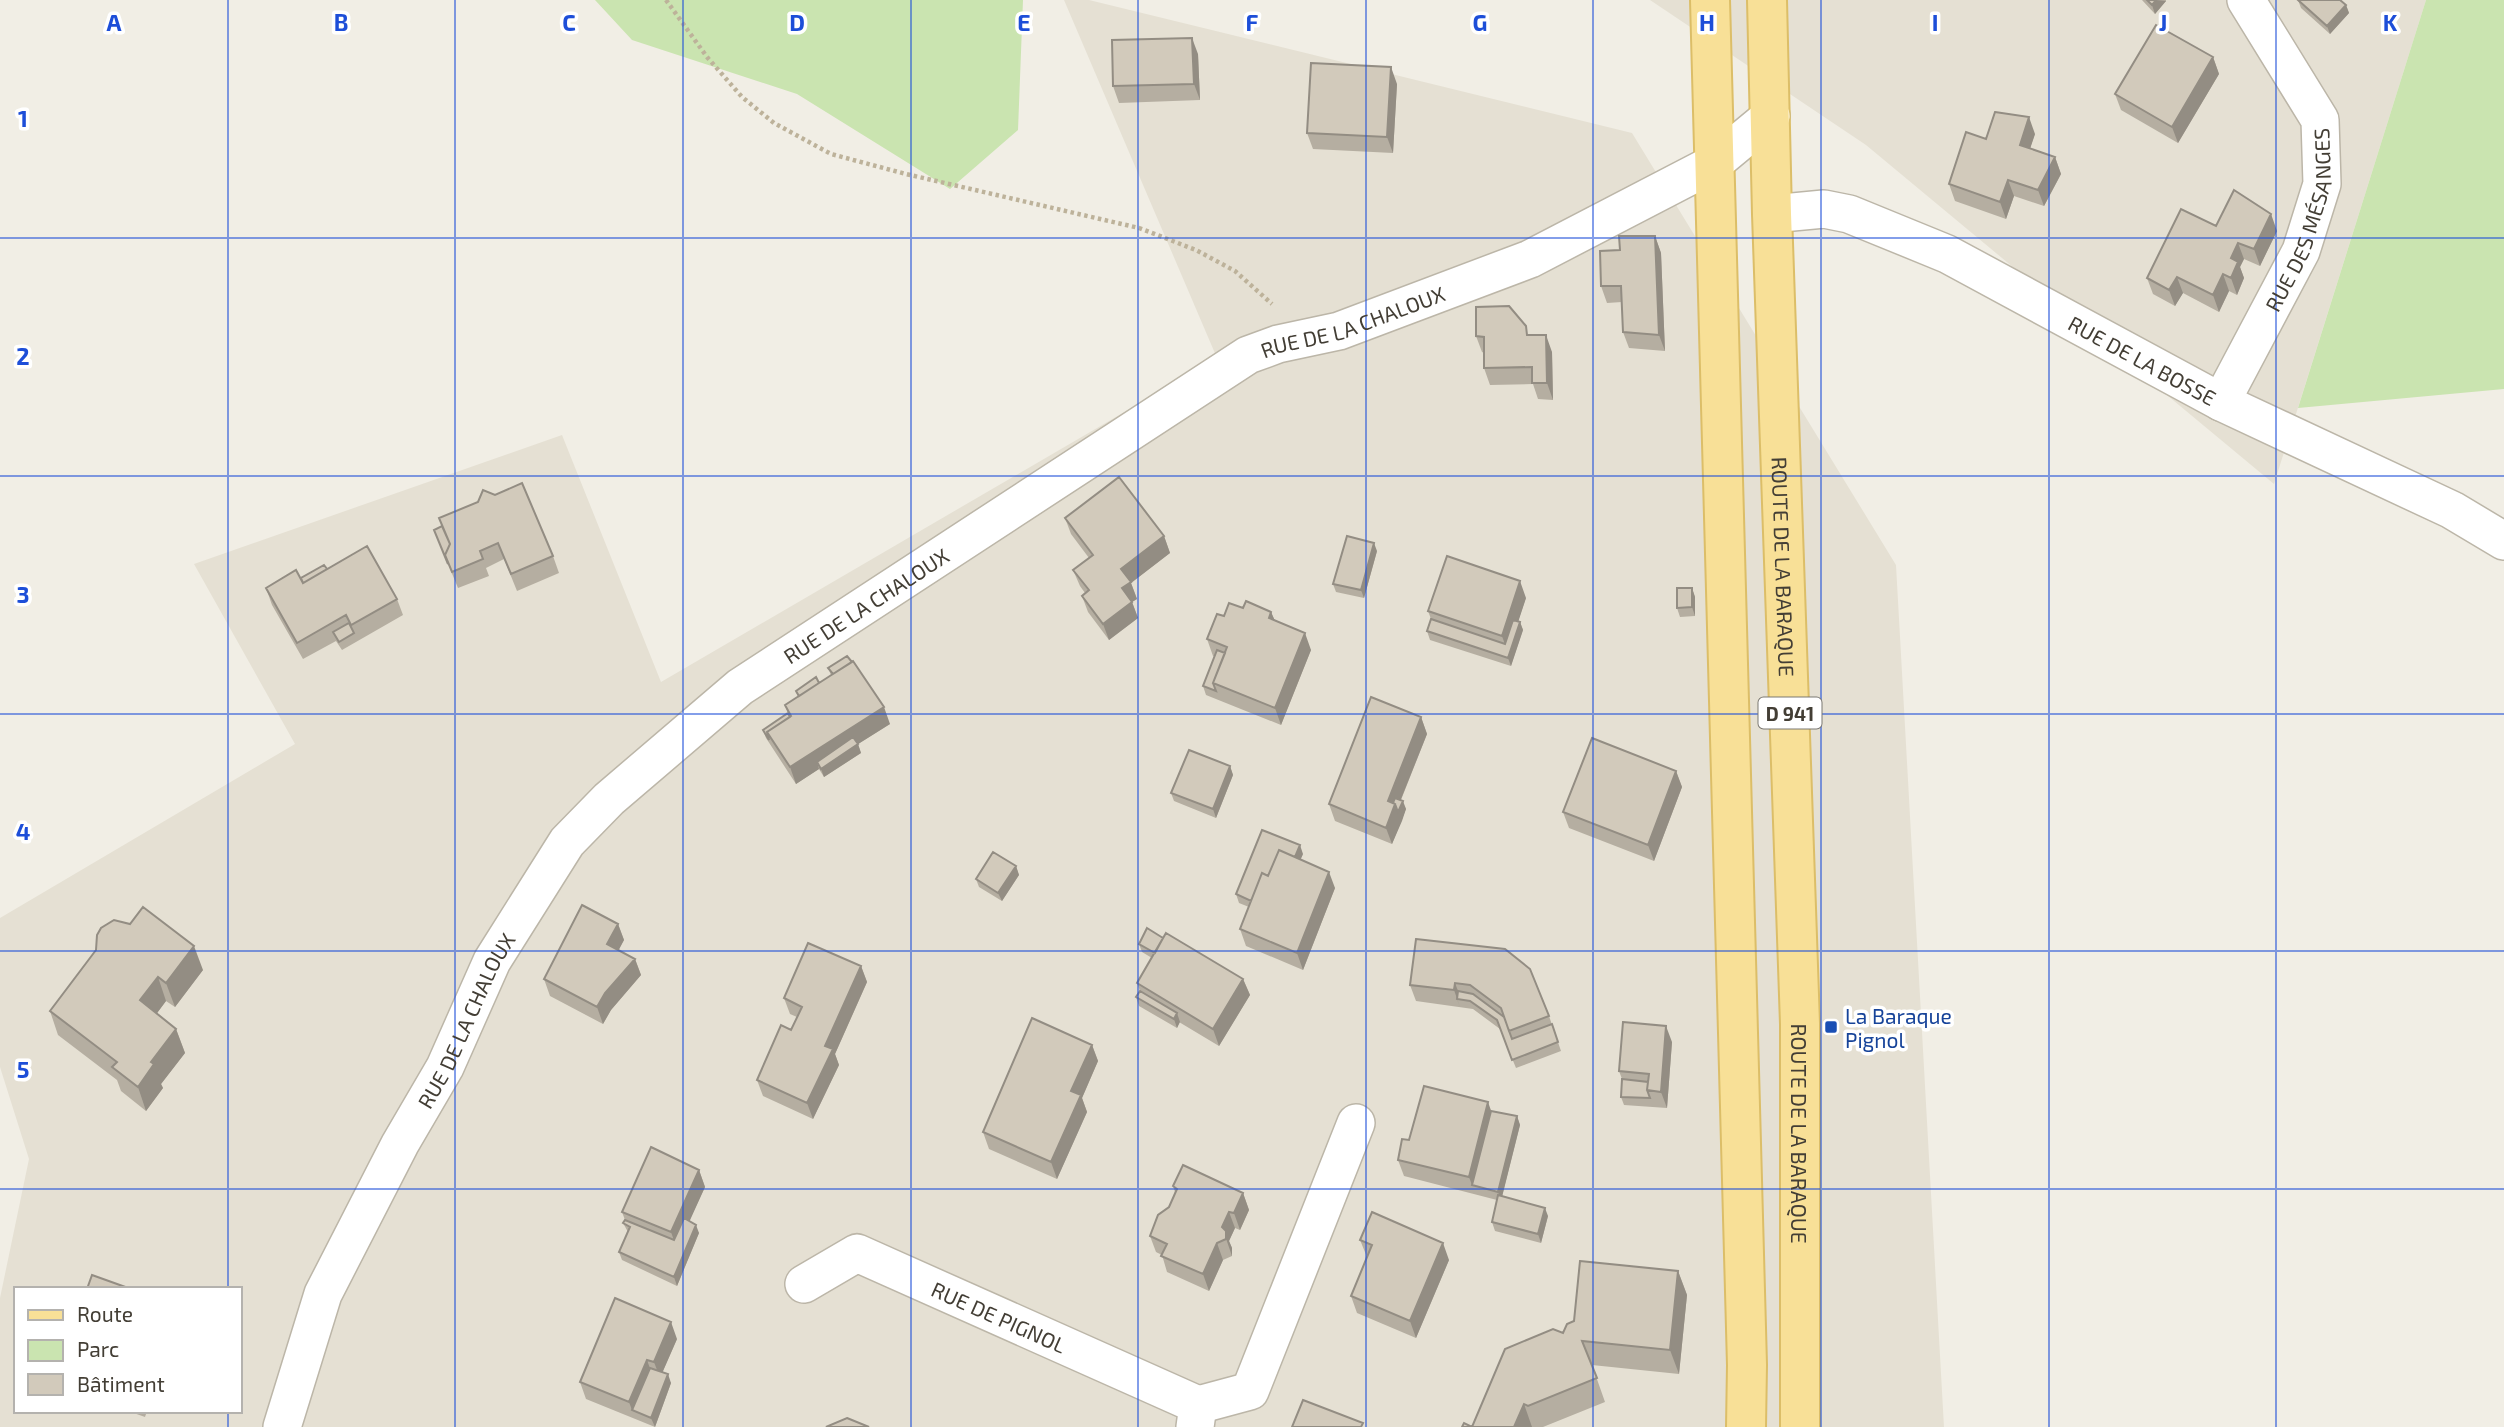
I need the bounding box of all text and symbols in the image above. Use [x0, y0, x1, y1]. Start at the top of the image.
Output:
text: A [106, 8, 122, 36]
text: B [334, 8, 348, 36]
text: C [562, 8, 576, 36]
text: D [789, 8, 805, 36]
text: E [1017, 8, 1031, 36]
text: F [1246, 8, 1259, 36]
text: G [1473, 8, 1487, 36]
text: H [1699, 8, 1715, 36]
text: I [1932, 8, 1938, 36]
text: J [2159, 8, 2167, 36]
text: K [2383, 8, 2398, 36]
text: 1 [18, 104, 28, 132]
street label: RUE DES MÉSANGES [2259, 128, 2335, 315]
street label: RUE DE LA CHALOUX [1257, 280, 1448, 362]
street label: RUE DE LA BOSSE [2064, 310, 2221, 410]
text: 2 [16, 342, 30, 370]
street label: ROUTE DE LA BARAQUE [1768, 456, 1800, 677]
street label: RUE DE LA CHALOUX [778, 542, 953, 668]
text: 3 [16, 580, 30, 608]
road number: D 941 [1758, 698, 1822, 728]
text: 4 [16, 817, 30, 845]
street label: RUE DE LA CHALOUX [411, 928, 519, 1112]
place label: La Baraque Pignol [1845, 1003, 1952, 1052]
marker: La Baraque Pignol [1823, 1019, 1839, 1035]
street label: ROUTE DE LA BARAQUE [1787, 1023, 1813, 1243]
text: 5 [17, 1055, 29, 1083]
street label: RUE DE PIGNOL [928, 1275, 1070, 1357]
legend [14, 1287, 242, 1413]
text: Route [77, 1301, 133, 1326]
text: Parc [77, 1336, 119, 1361]
text: Bâtiment [77, 1371, 165, 1396]

